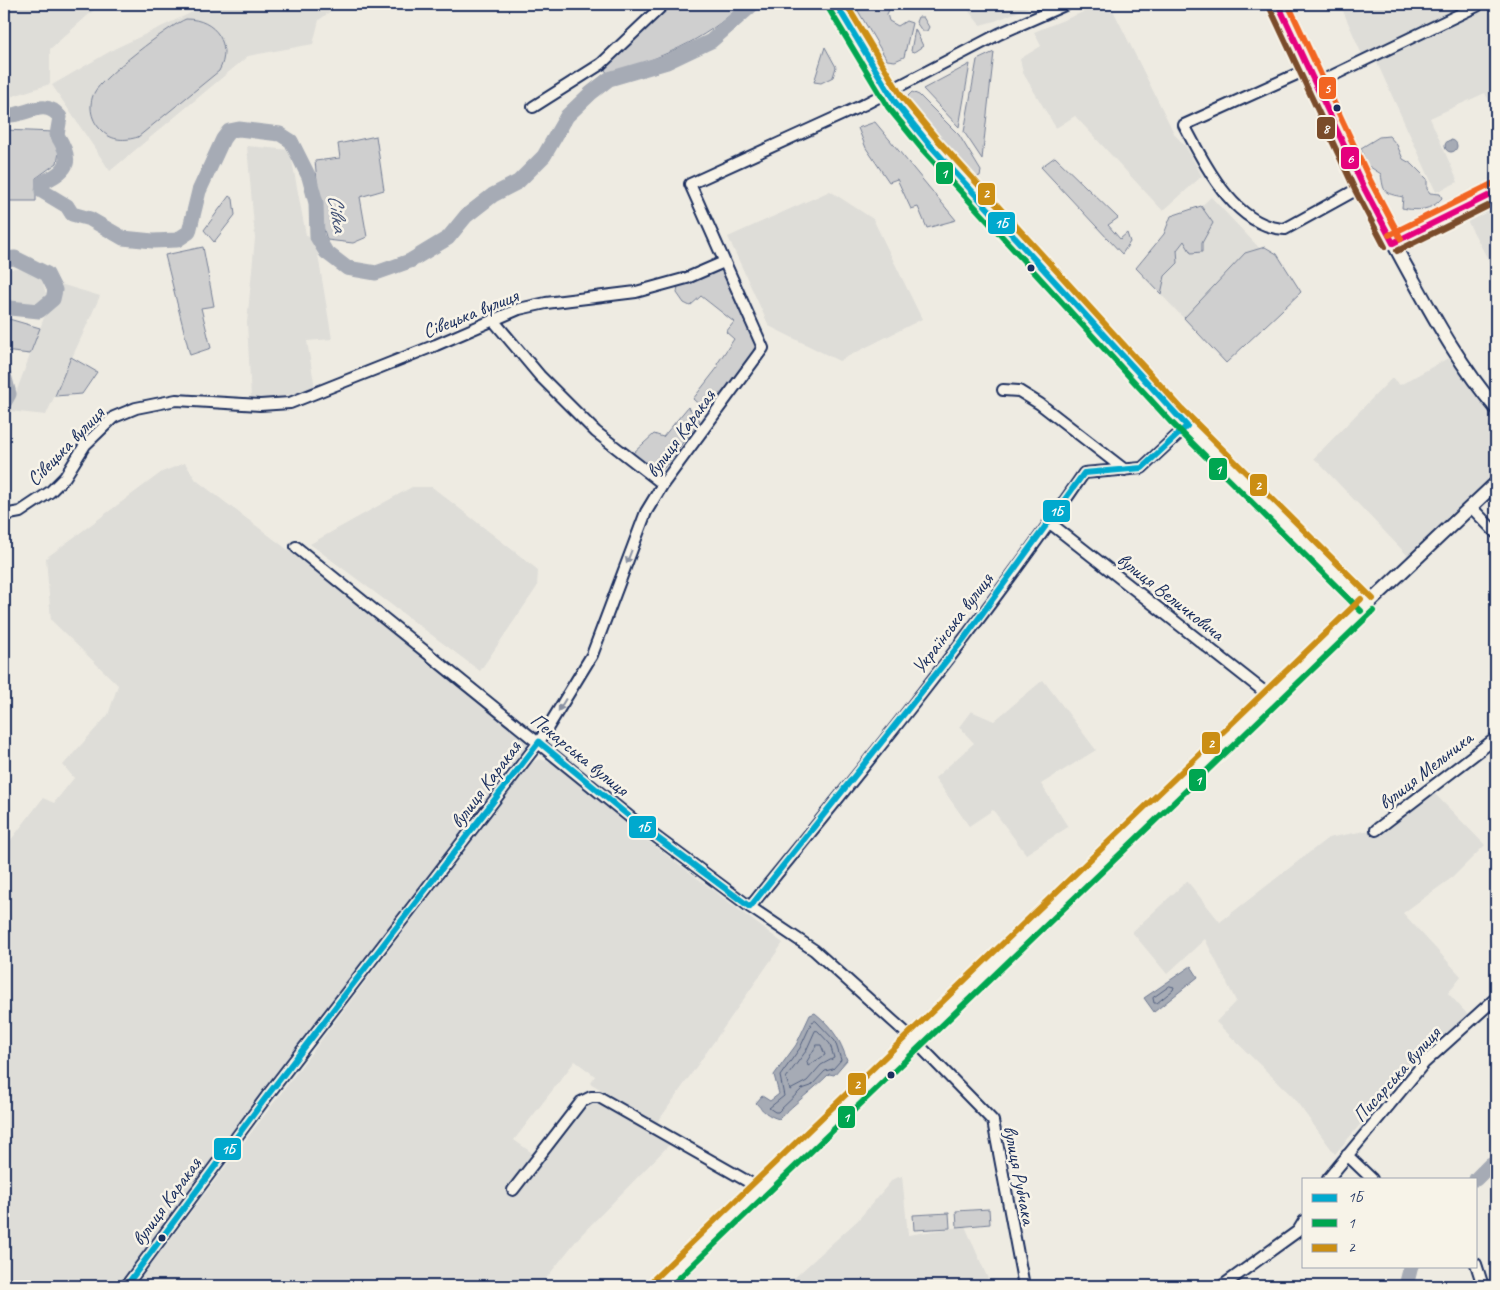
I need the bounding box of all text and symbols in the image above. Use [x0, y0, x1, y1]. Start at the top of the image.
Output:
line badge: 5 [1318, 76, 1337, 100]
text: 5 [1324, 80, 1332, 97]
unlabelled marker [1332, 103, 1342, 113]
line badge: 8 [1316, 116, 1336, 140]
text: 8 [1323, 120, 1331, 137]
line badge: 6 [1340, 146, 1360, 170]
text: 6 [1347, 150, 1355, 167]
line badge: 1 [935, 161, 954, 185]
text: 1 [941, 165, 949, 182]
line badge: 2 [977, 182, 996, 206]
text: 2 [983, 185, 991, 202]
water label: Сівка [322, 193, 354, 235]
line badge: 1Б [987, 211, 1016, 235]
text: 1Б [994, 215, 1010, 232]
unlabelled marker [1026, 263, 1036, 273]
street label: Сівецька вулиця [419, 282, 523, 344]
street label: вулиця Каракая [640, 384, 721, 482]
street label: Сівецька вулиця [21, 400, 111, 491]
line badge: 1 [1208, 457, 1228, 481]
text: 1 [1215, 461, 1223, 478]
line badge: 2 [1249, 473, 1268, 497]
text: 2 [1255, 477, 1263, 494]
line badge: 1Б [1042, 499, 1071, 523]
text: 1Б [1049, 503, 1065, 520]
street label: вулиця Величковича [1112, 547, 1231, 647]
one-way arrow [625, 550, 633, 565]
street label: Українська вулиця [906, 567, 999, 679]
one-way arrow [557, 698, 566, 711]
street label: Пекарська вулиця [526, 707, 635, 803]
street label: вулиця Мельника [1373, 725, 1479, 815]
line badge: 2 [1201, 731, 1221, 755]
street label: вулиця Каракая [444, 735, 527, 833]
text: 2 [1208, 735, 1216, 752]
line badge: 1 [1188, 768, 1207, 792]
text: 1 [1195, 772, 1203, 789]
line badge: 1Б [628, 815, 657, 839]
text: 1Б [636, 819, 652, 836]
street label: Писарська вулиця [1347, 1020, 1447, 1127]
unlabelled marker [886, 1070, 896, 1080]
line badge: 2 [847, 1072, 867, 1096]
text: 2 [854, 1076, 862, 1093]
line badge: 1 [837, 1105, 856, 1129]
text: 1 [843, 1109, 851, 1126]
street label: вулиця Рубчака [998, 1123, 1042, 1229]
line badge: 1Б [213, 1137, 242, 1161]
text: 1Б [221, 1141, 237, 1158]
street label: вулиця Каракая [126, 1152, 207, 1250]
legend [1302, 1178, 1478, 1268]
text: 1Б [1348, 1188, 1365, 1207]
text: 1 [1348, 1214, 1356, 1233]
unlabelled marker [157, 1233, 167, 1243]
text: 2 [1348, 1238, 1356, 1257]

